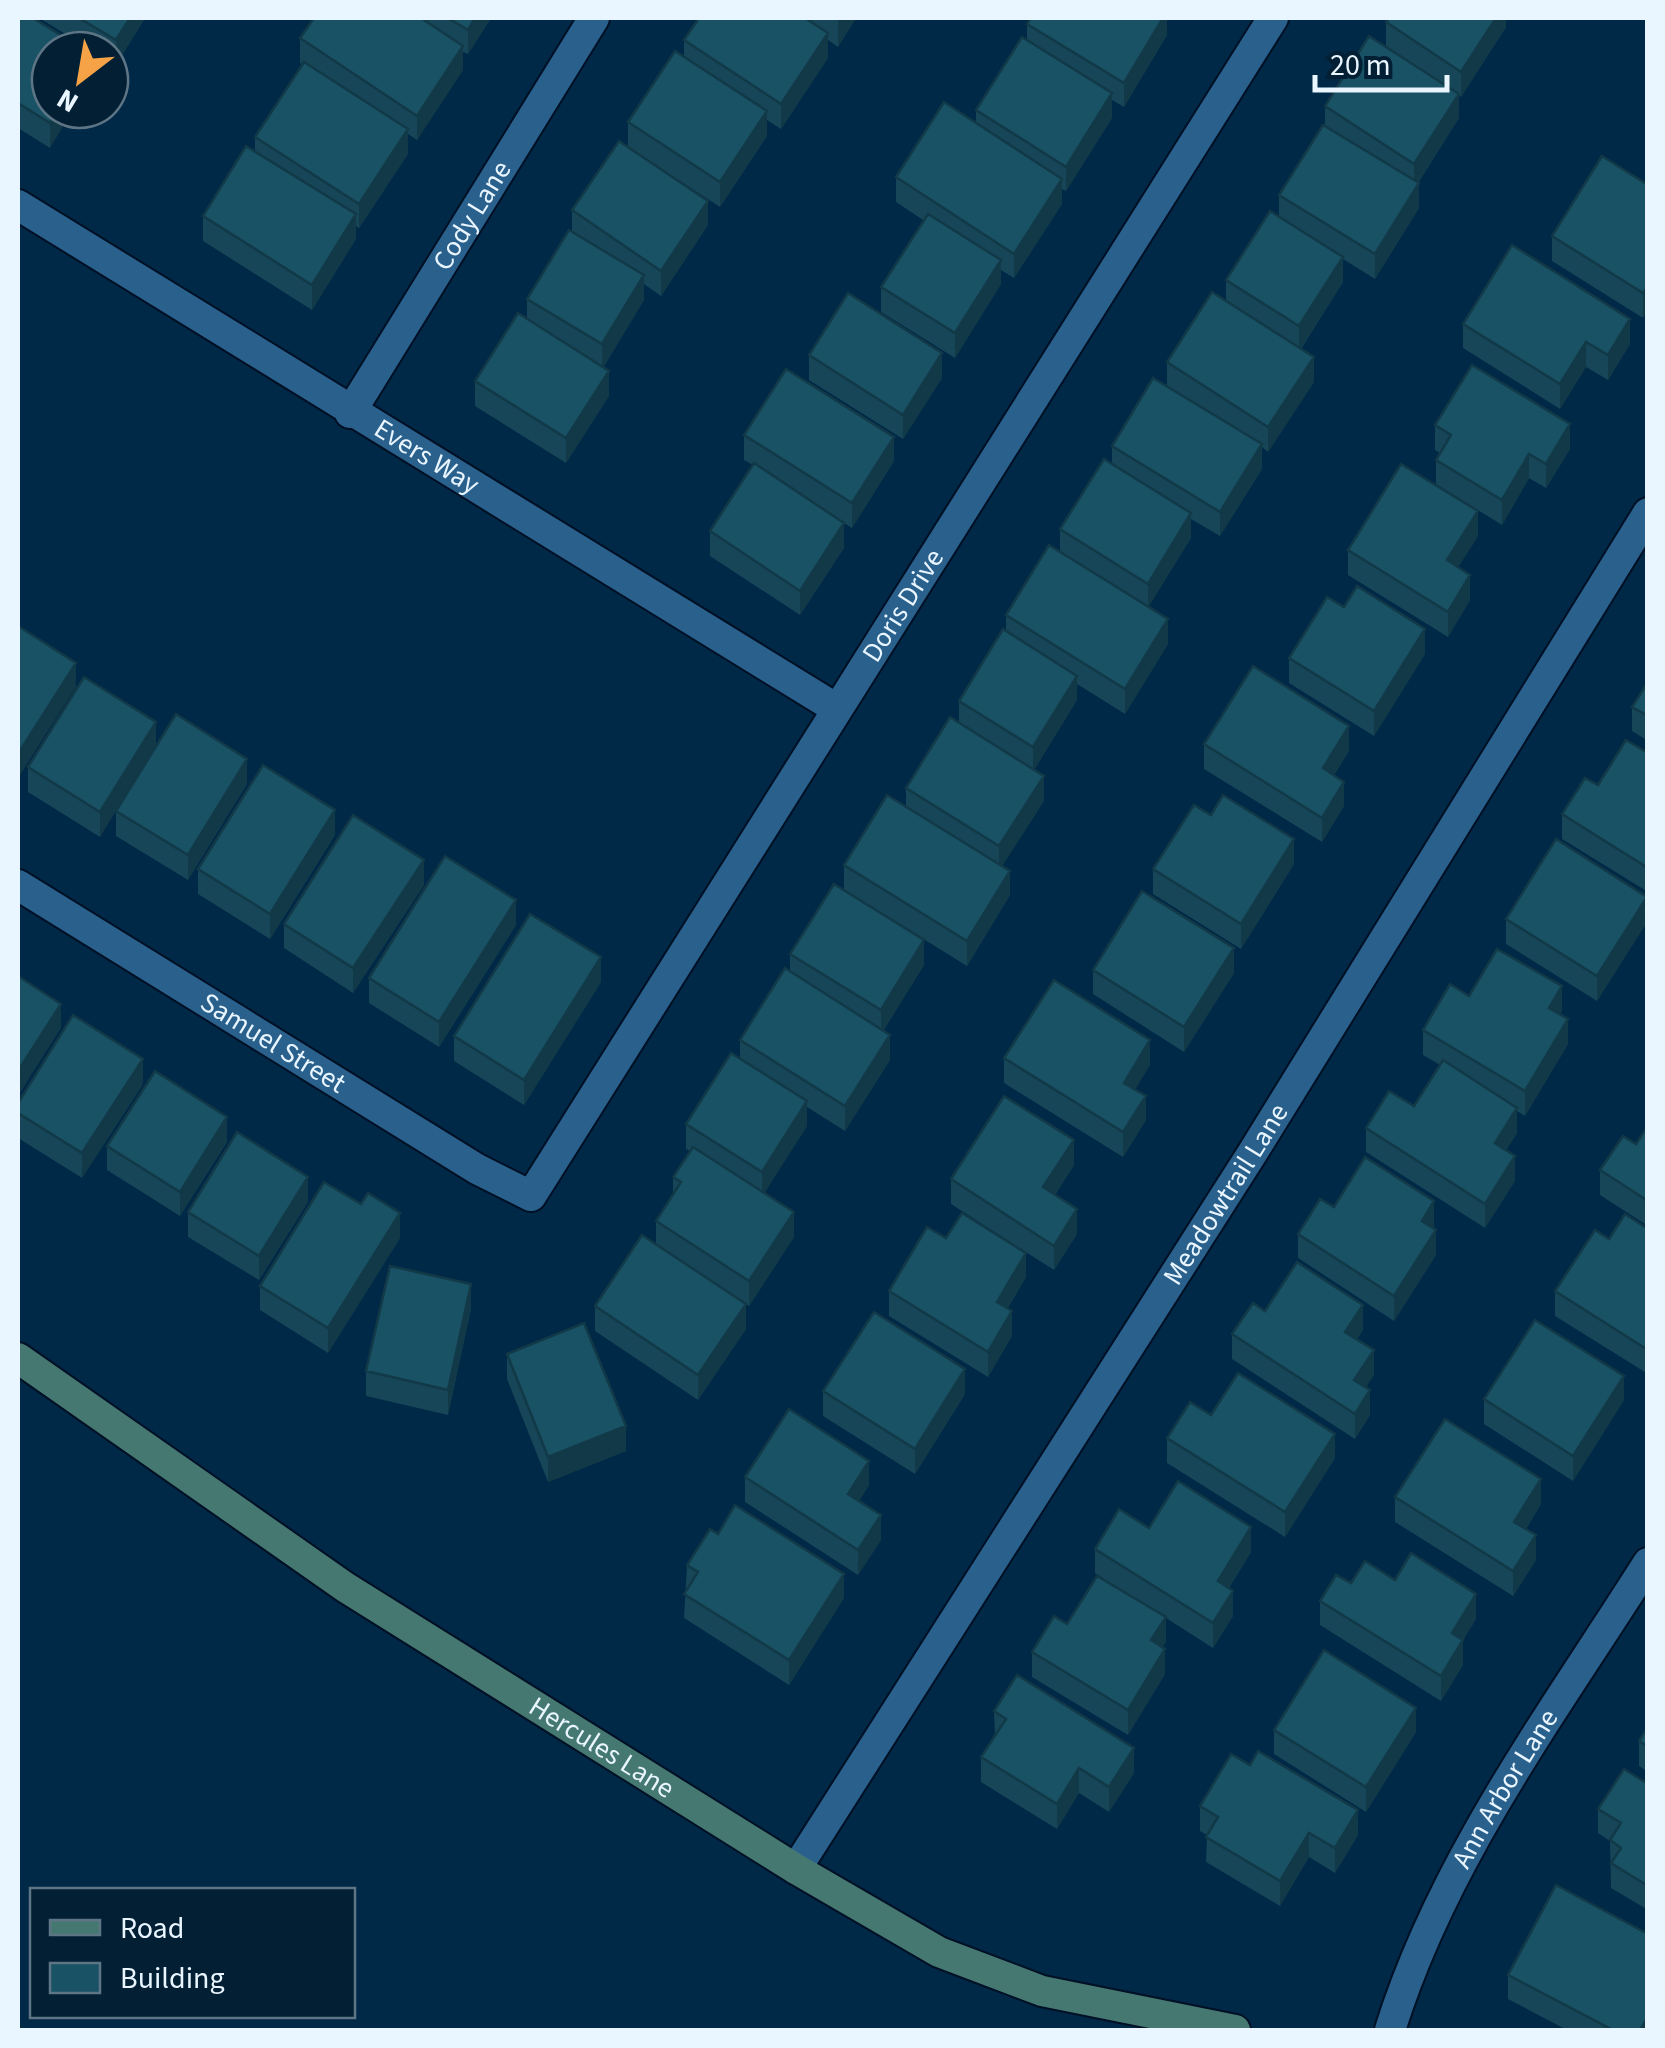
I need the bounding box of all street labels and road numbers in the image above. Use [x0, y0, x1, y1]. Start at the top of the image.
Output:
street label: Cody Lane [423, 153, 521, 278]
street label: Evers Way [366, 409, 487, 504]
street label: Doris Drive [852, 541, 954, 670]
street label: Samuel Street [193, 983, 354, 1103]
street label: Meadowtrail Lane [1153, 1096, 1298, 1293]
street label: Hercules Lane [521, 1687, 682, 1808]
street label: Ann Arbor Lane [1442, 1701, 1568, 1876]

